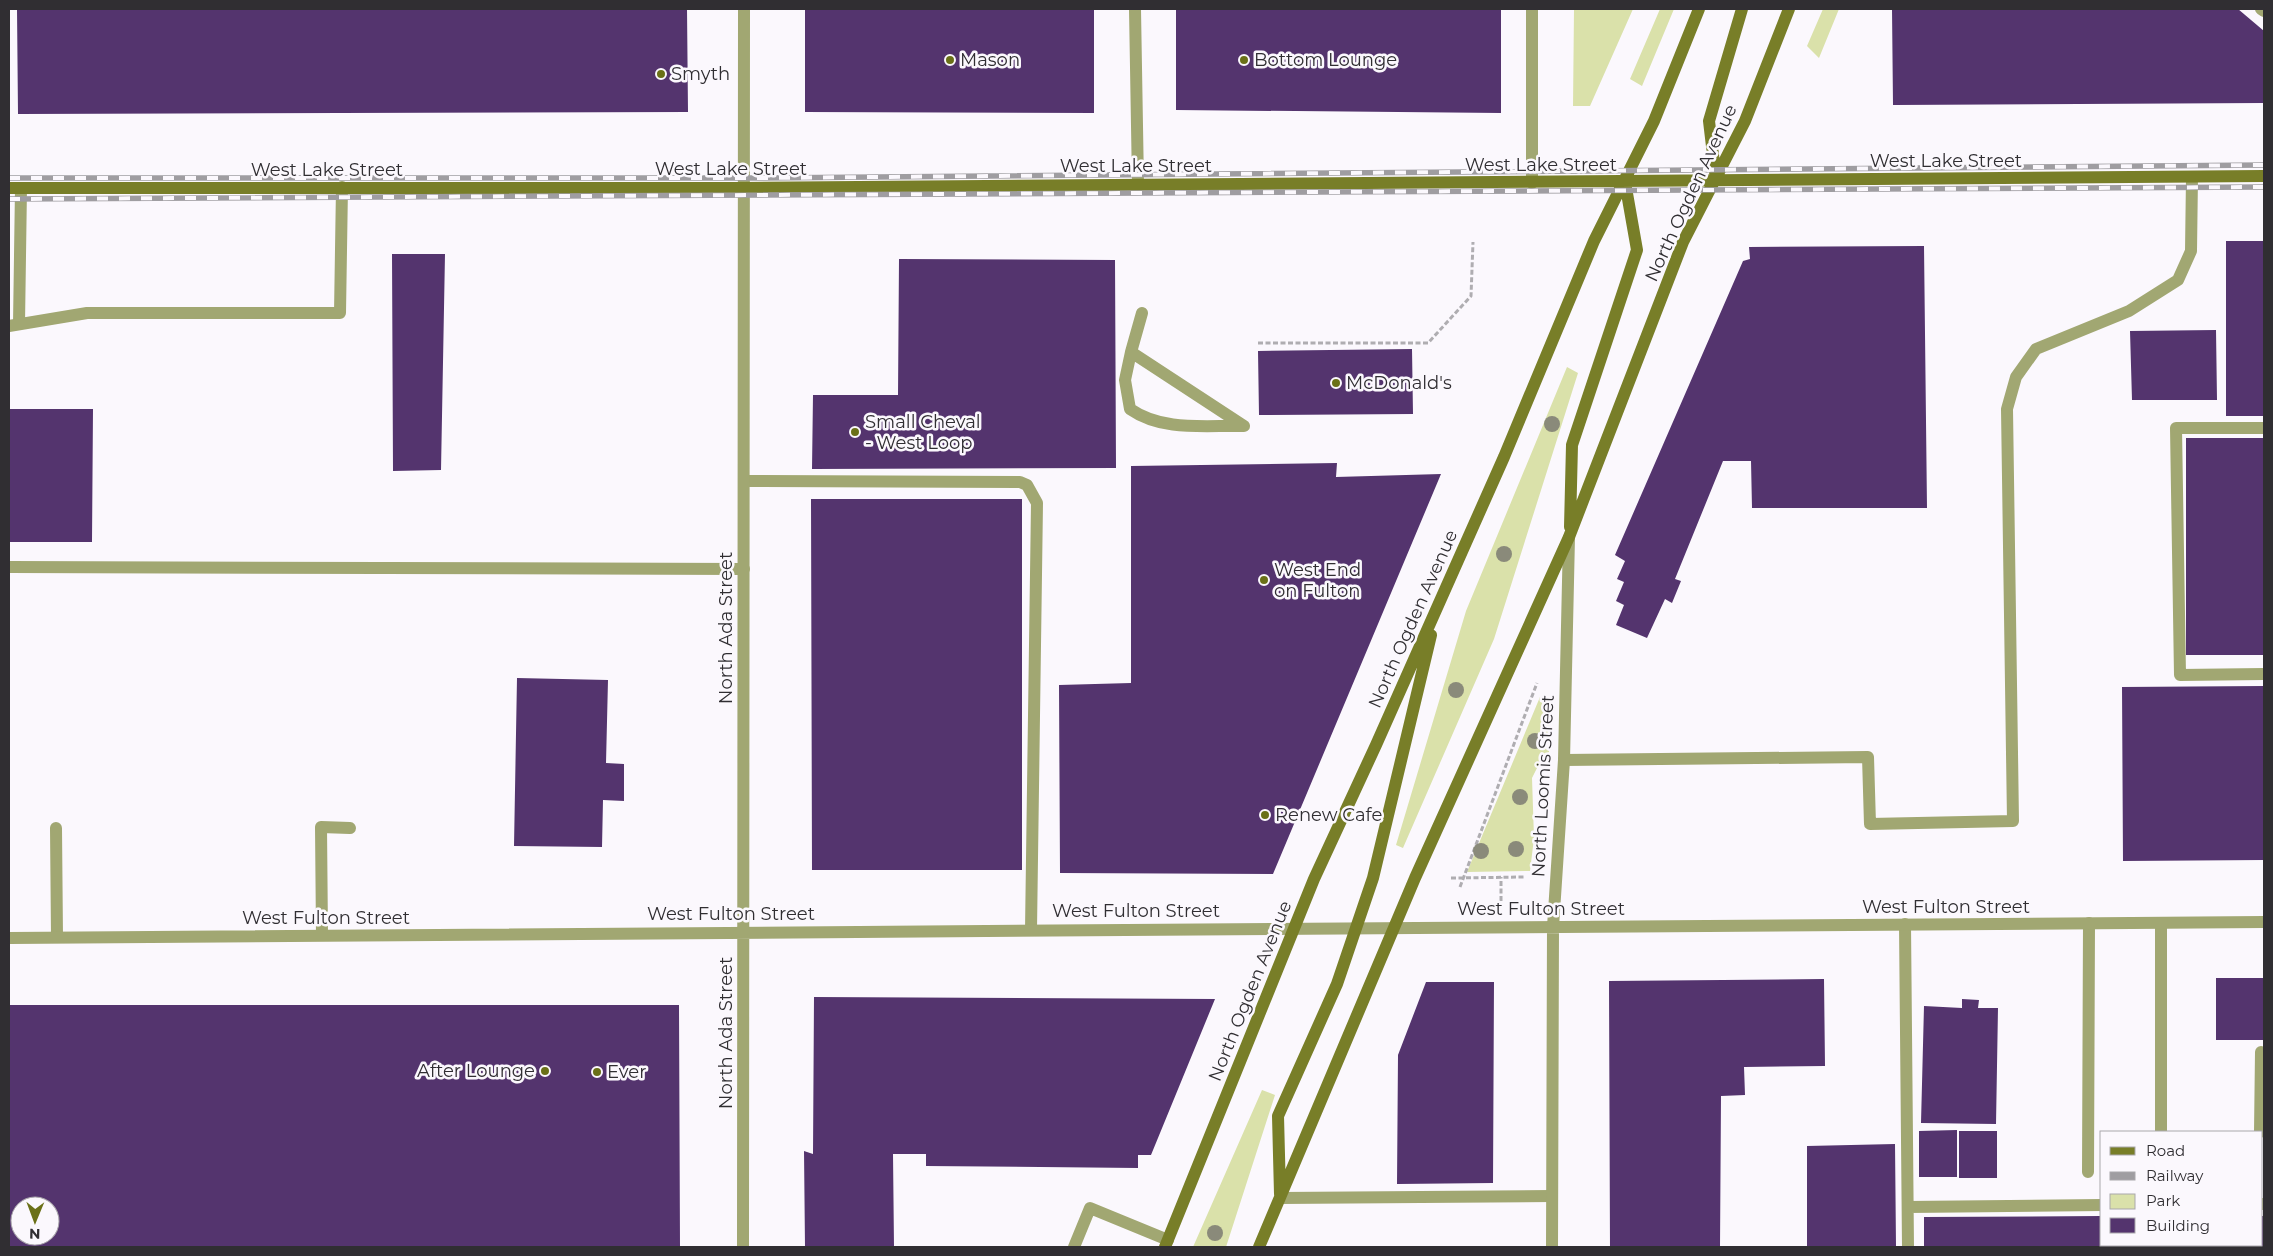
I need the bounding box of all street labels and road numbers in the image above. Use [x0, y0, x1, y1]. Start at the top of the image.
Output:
street label: North Ogden Avenue [1640, 101, 1742, 285]
street label: West Lake Street [1870, 150, 2022, 172]
street label: West Lake Street [1465, 154, 1617, 176]
street label: West Lake Street [1060, 155, 1212, 177]
street label: West Lake Street [655, 158, 807, 180]
street label: West Lake Street [251, 159, 403, 181]
street label: North Ogden Avenue [1364, 526, 1462, 712]
street label: North Ada Street [715, 552, 737, 704]
street label: North Loomis Street [1527, 694, 1559, 878]
street label: West Fulton Street [1862, 896, 2030, 918]
street label: North Ogden Avenue [1204, 897, 1296, 1085]
street label: West Fulton Street [1457, 898, 1625, 920]
street label: West Fulton Street [1052, 900, 1220, 922]
street label: West Fulton Street [647, 903, 815, 925]
street label: West Fulton Street [242, 907, 410, 929]
street label: North Ada Street [715, 957, 737, 1109]

